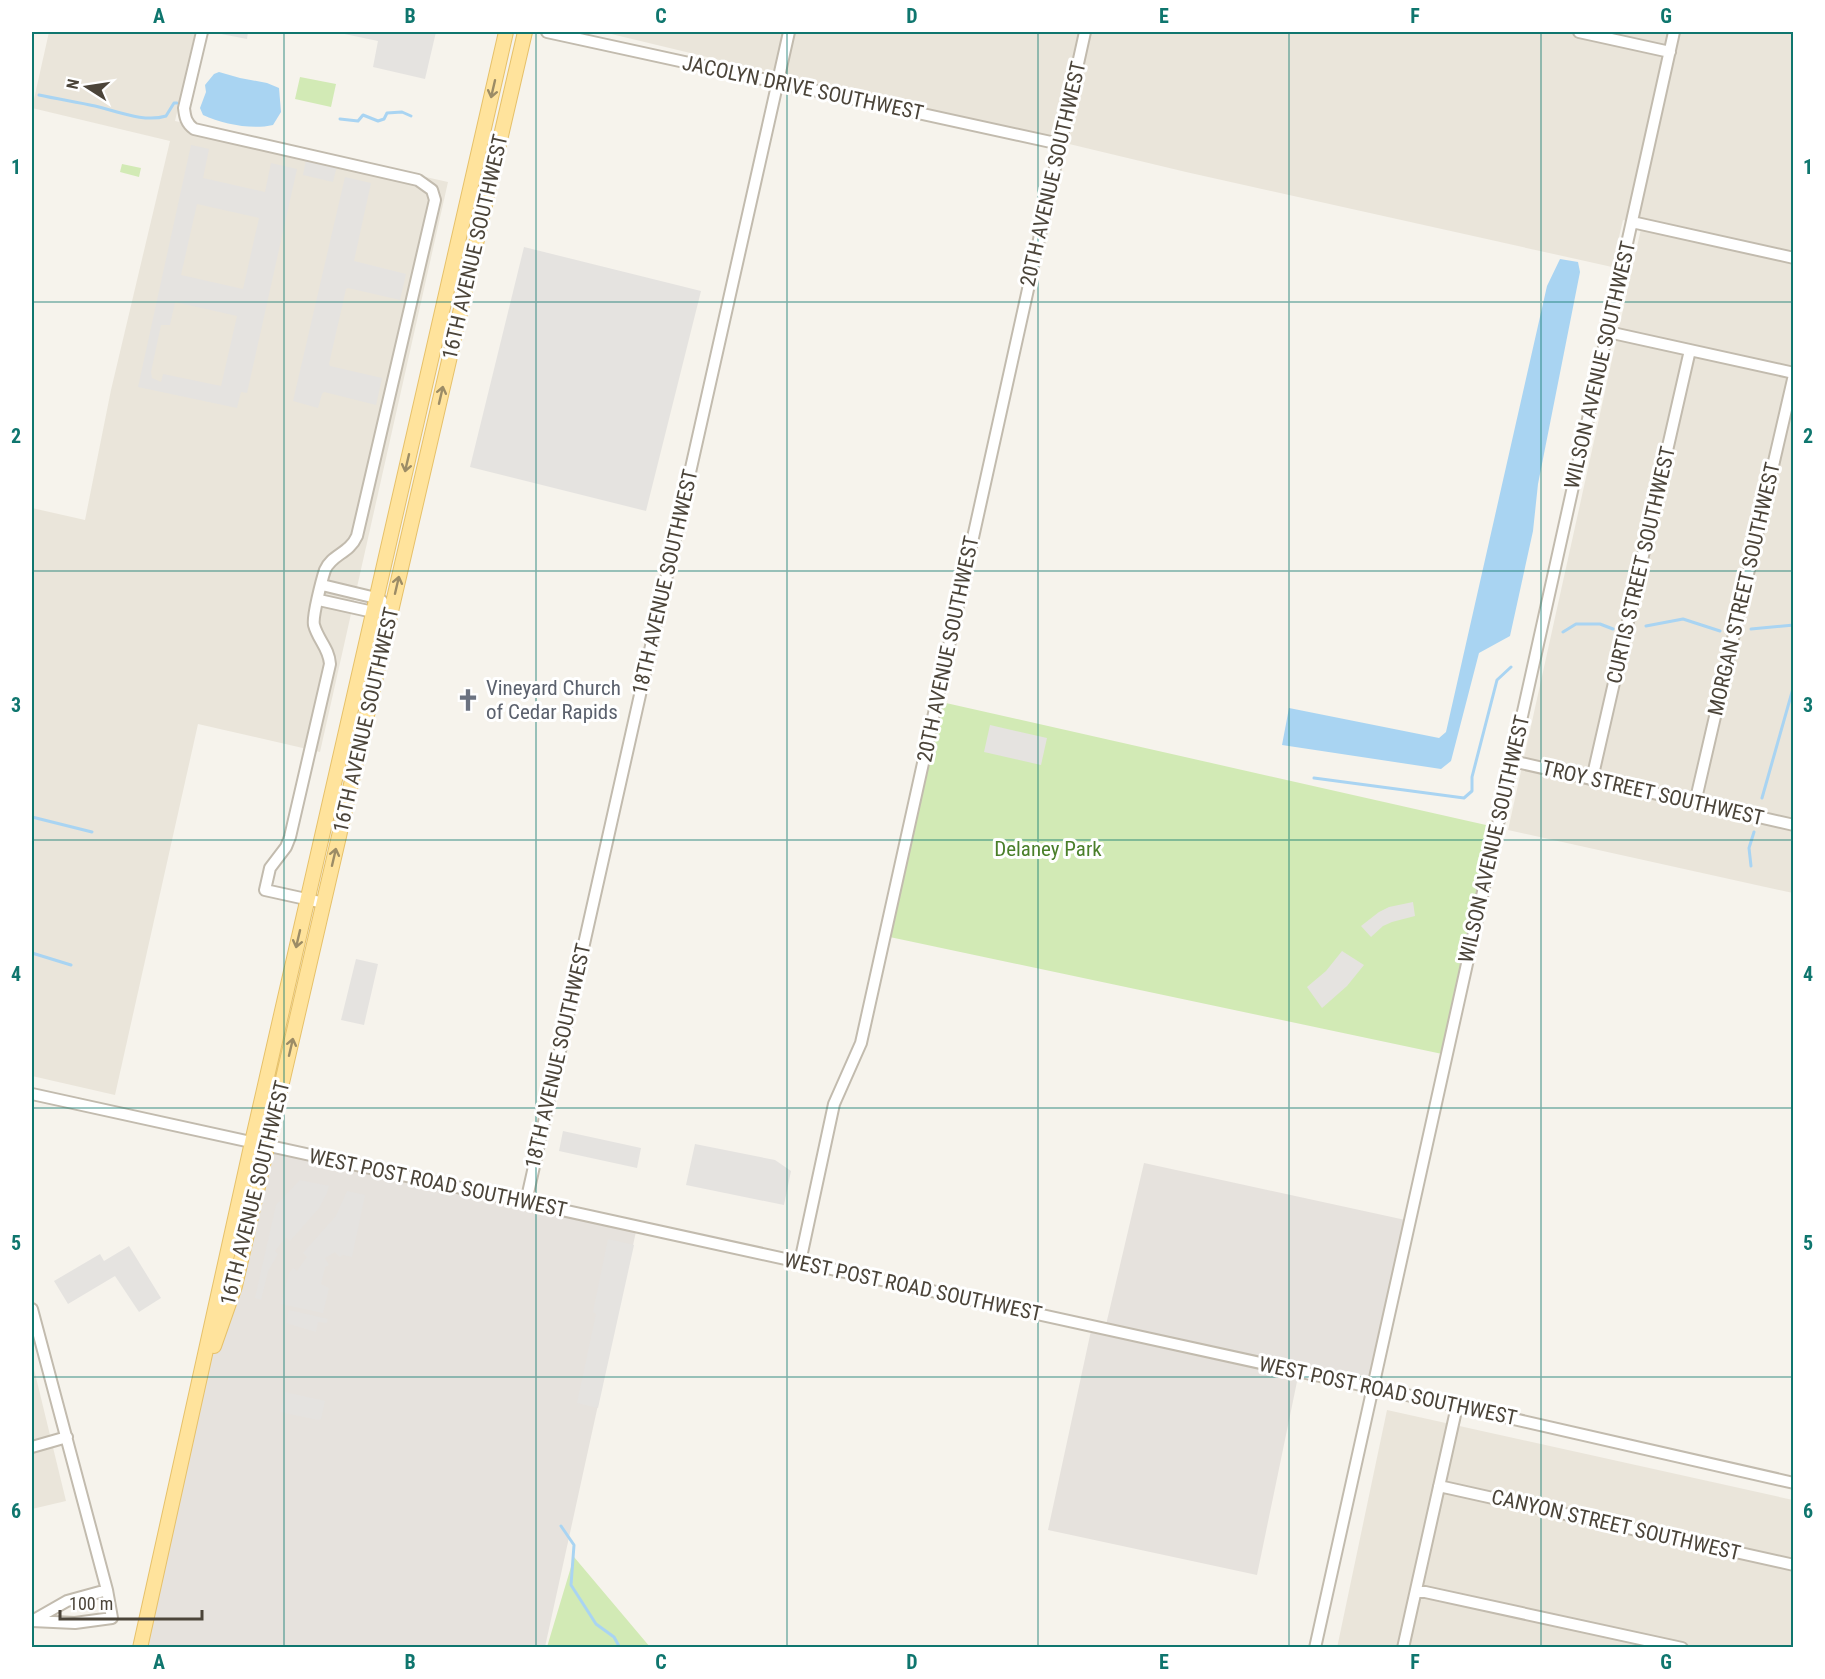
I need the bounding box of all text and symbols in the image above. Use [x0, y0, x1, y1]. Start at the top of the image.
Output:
text: A [153, 4, 165, 28]
text: B [404, 4, 416, 28]
text: C [655, 4, 667, 28]
text: D [906, 4, 918, 28]
text: E [1159, 4, 1169, 28]
text: F [1410, 4, 1420, 28]
text: G [1660, 4, 1672, 28]
street label: JACOLYN DRIVE SOUTHWEST [680, 51, 926, 125]
north arrow [57, 57, 117, 117]
street label: 20TH AVENUE SOUTHWEST [1015, 59, 1091, 289]
text: N [63, 77, 83, 91]
one-way arrow [487, 79, 499, 98]
street label: 16TH AVENUE SOUTHWEST [437, 132, 513, 362]
text: 1 [11, 155, 21, 179]
text: 1 [1803, 155, 1813, 179]
street label: WILSON AVENUE SOUTHWEST [1560, 239, 1640, 491]
one-way arrow [436, 386, 447, 406]
text: 2 [11, 424, 21, 448]
text: 2 [1803, 424, 1813, 448]
street label: CURTIS STREET SOUTHWEST [1602, 444, 1680, 686]
one-way arrow [401, 453, 413, 472]
street label: MORGAN STREET SOUTHWEST [1703, 460, 1785, 718]
street label: 18TH AVENUE SOUTHWEST [627, 467, 703, 697]
street label: 20TH AVENUE SOUTHWEST [912, 534, 984, 764]
one-way arrow [392, 576, 404, 595]
street label: 16TH AVENUE SOUTHWEST [328, 605, 404, 835]
place label: Vineyard Church of Cedar Rapids [486, 676, 621, 724]
church icon: Vineyard Church of Cedar Rapids [455, 687, 481, 713]
text: 3 [11, 693, 21, 717]
text: 3 [1803, 693, 1813, 717]
street label: WILSON AVENUE SOUTHWEST [1454, 713, 1534, 965]
street label: TROY STREET SOUTHWEST [1540, 756, 1766, 830]
park label: Delaney Park [994, 837, 1102, 861]
one-way arrow [329, 848, 341, 867]
one-way arrow [292, 929, 303, 949]
street label: 18TH AVENUE SOUTHWEST [520, 941, 596, 1171]
text: 4 [11, 962, 21, 986]
text: 4 [1803, 962, 1813, 986]
one-way arrow [285, 1038, 297, 1057]
street label: 16TH AVENUE SOUTHWEST [215, 1078, 295, 1308]
street label: WEST POST ROAD SOUTHWEST [307, 1144, 569, 1222]
text: 5 [11, 1231, 21, 1255]
text: 5 [1803, 1231, 1813, 1255]
street label: WEST POST ROAD SOUTHWEST [782, 1248, 1044, 1326]
street label: WEST POST ROAD SOUTHWEST [1257, 1352, 1519, 1430]
street label: CANYON STREET SOUTHWEST [1489, 1485, 1743, 1565]
text: 6 [11, 1499, 21, 1523]
text: 6 [1803, 1499, 1813, 1523]
scale bar [60, 1583, 202, 1621]
text: 100 m [69, 1593, 113, 1614]
text: A [153, 1650, 165, 1674]
text: B [404, 1650, 416, 1674]
text: C [655, 1650, 667, 1674]
text: D [906, 1650, 918, 1674]
text: E [1159, 1650, 1169, 1674]
text: F [1410, 1650, 1420, 1674]
text: G [1660, 1650, 1672, 1674]

